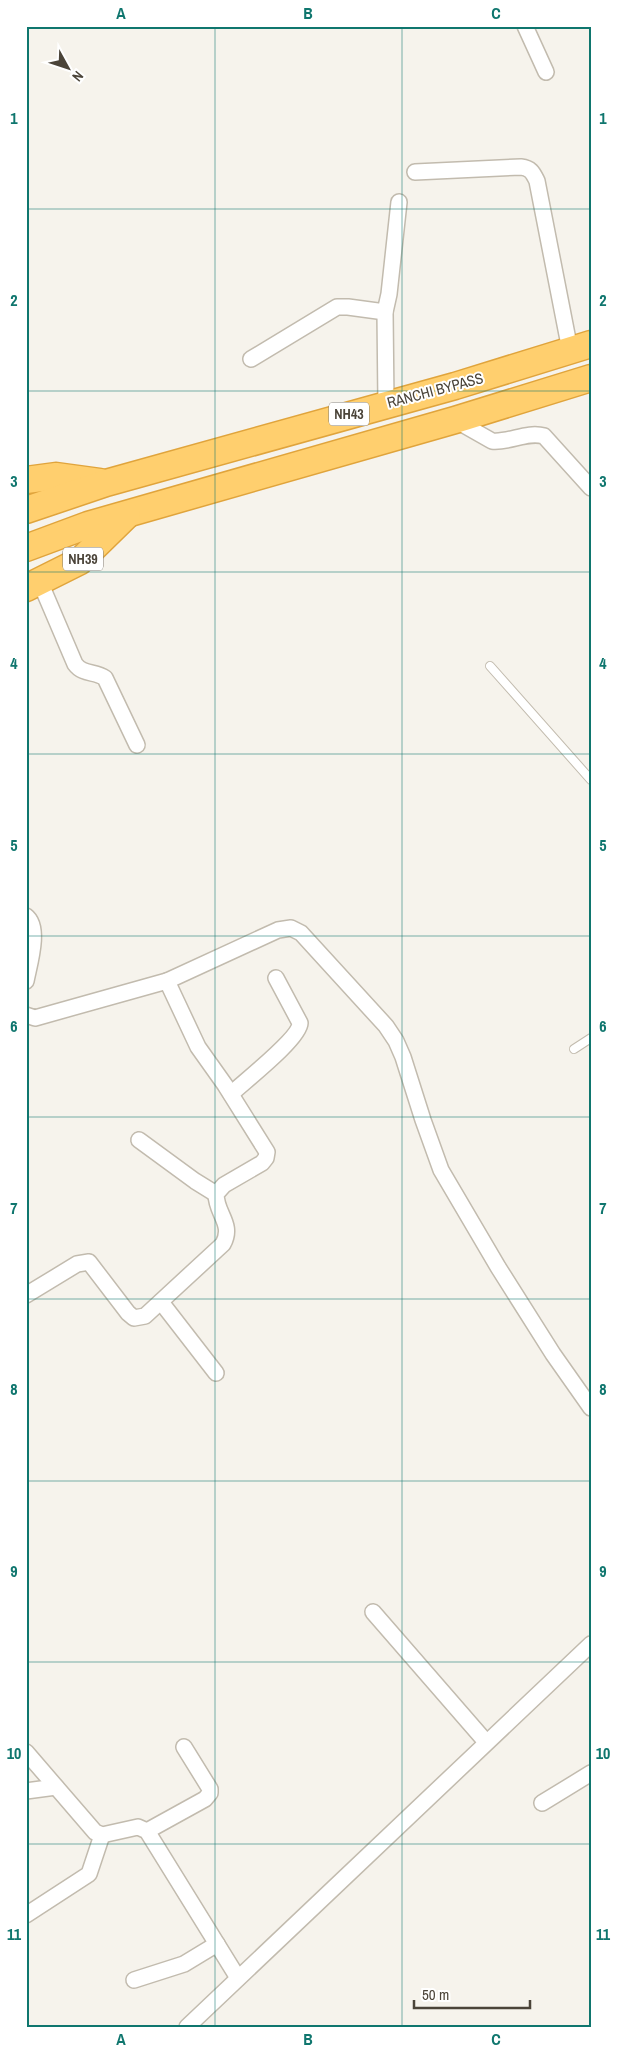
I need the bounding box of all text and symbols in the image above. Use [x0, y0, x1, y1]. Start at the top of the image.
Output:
text: A [116, 2, 126, 24]
text: B [303, 2, 313, 24]
text: C [491, 2, 501, 24]
north arrow [42, 42, 92, 92]
text: N [68, 67, 88, 85]
text: 1 [10, 107, 18, 129]
text: 1 [599, 107, 607, 129]
text: 2 [10, 289, 18, 311]
text: 2 [599, 289, 607, 311]
street label: RANCHI BYPASS [385, 367, 485, 413]
road number: NH43 [329, 402, 369, 426]
text: 3 [10, 470, 18, 492]
text: 3 [599, 470, 607, 492]
road number: NH39 [63, 548, 103, 570]
text: 4 [10, 652, 18, 674]
text: 4 [599, 652, 607, 674]
text: 5 [10, 834, 18, 856]
text: 5 [599, 834, 607, 856]
text: 6 [10, 1015, 18, 1037]
text: 6 [599, 1015, 607, 1037]
text: 7 [10, 1197, 18, 1219]
text: 7 [599, 1197, 607, 1219]
text: 8 [10, 1378, 18, 1400]
text: 8 [599, 1378, 607, 1400]
text: 9 [10, 1560, 18, 1582]
text: 9 [599, 1560, 607, 1582]
text: 10 [7, 1742, 21, 1764]
text: 10 [596, 1742, 610, 1764]
text: 11 [7, 1923, 22, 1945]
text: 11 [596, 1923, 611, 1945]
scale bar [414, 1978, 531, 2010]
text: 50 m [422, 1984, 449, 2005]
text: A [116, 2028, 126, 2050]
text: B [303, 2028, 313, 2050]
text: C [491, 2028, 501, 2050]

